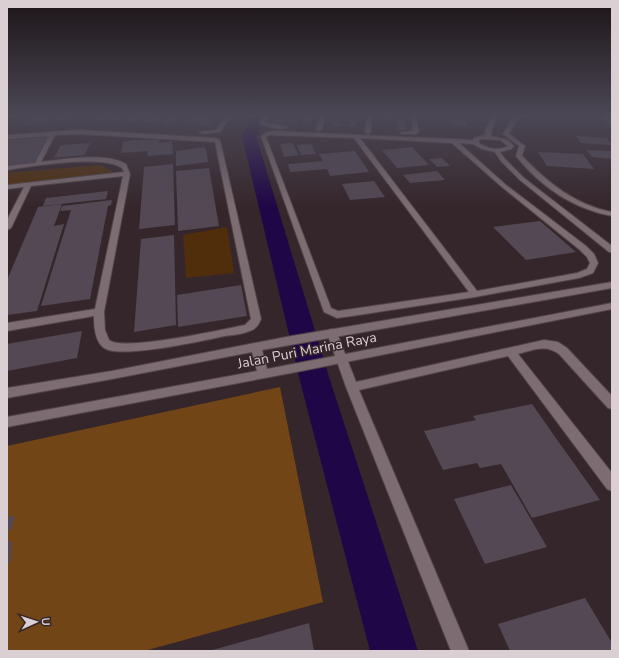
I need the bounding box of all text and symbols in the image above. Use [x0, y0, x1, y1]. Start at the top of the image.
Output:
street label: Jalan Puri Marina Raya [235, 328, 378, 373]
north arrow [16, 602, 56, 642]
text: U [38, 617, 53, 626]

